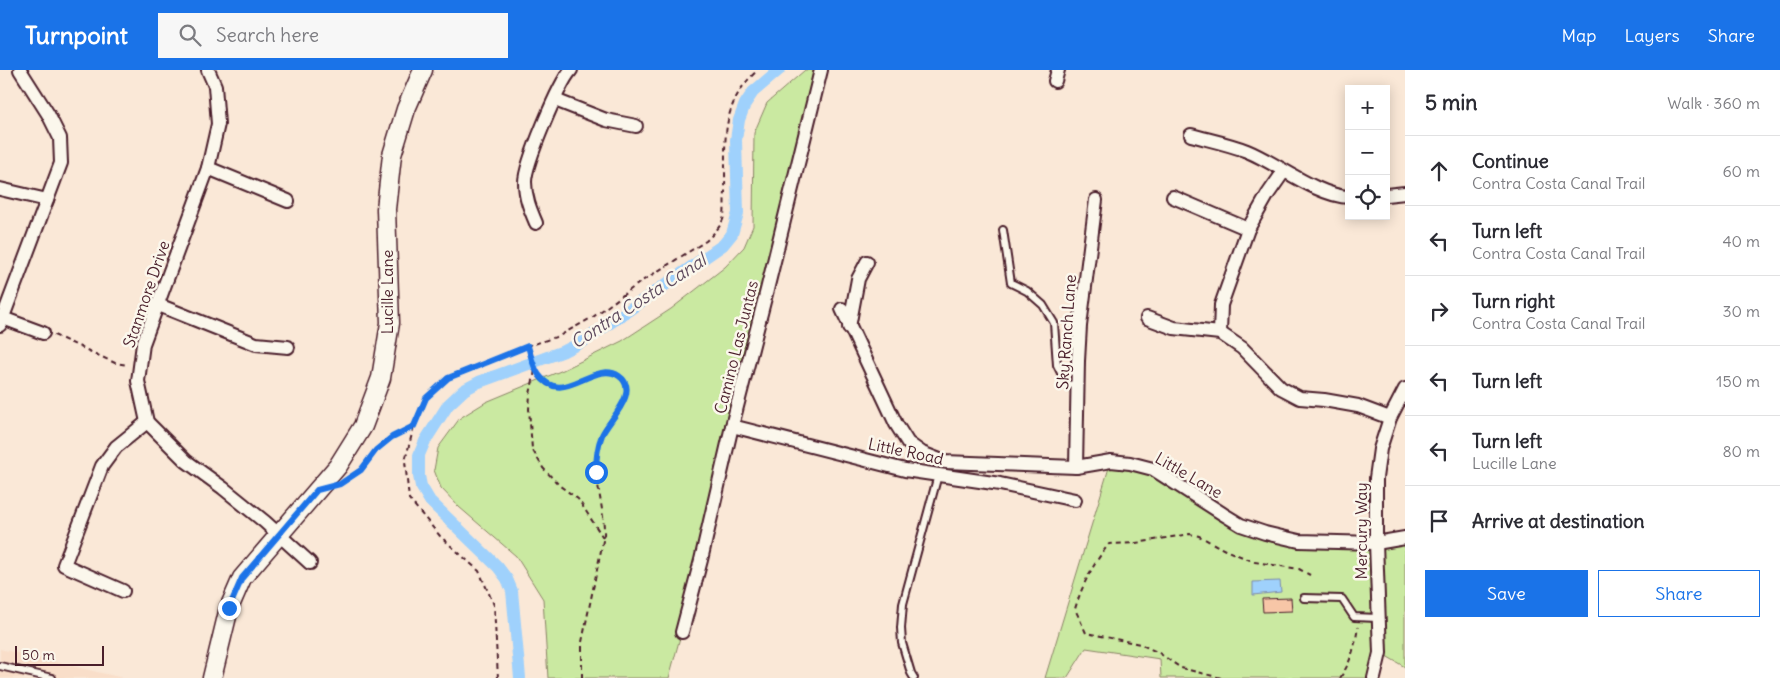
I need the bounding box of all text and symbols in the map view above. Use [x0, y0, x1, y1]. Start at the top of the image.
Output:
search box [158, 13, 508, 58]
text: Turnpoint [25, 20, 128, 50]
icon: search [176, 21, 204, 49]
text: Search here [216, 23, 319, 47]
text: Map [1561, 24, 1596, 47]
text: Layers [1624, 24, 1680, 47]
text: Share [1708, 24, 1755, 47]
map controls [1345, 85, 1390, 220]
button: + [1345, 85, 1390, 130]
text: 5 min [1425, 89, 1477, 116]
text: Walk · 360 m [1667, 93, 1760, 113]
button: − [1345, 130, 1390, 175]
text: Continue [1472, 149, 1549, 173]
icon: ahead [1425, 157, 1453, 185]
text: 60 m [1722, 161, 1760, 181]
text: Contra Costa Canal Trail [1472, 173, 1645, 193]
button: locate [1345, 175, 1390, 220]
text: Turn left [1472, 219, 1542, 243]
icon: left [1425, 227, 1453, 255]
text: 40 m [1722, 231, 1760, 251]
street label: Stanmore Drive [118, 238, 174, 350]
text: Contra Costa Canal Trail [1472, 243, 1645, 263]
water label: Contra Costa Canal [566, 247, 713, 353]
street label: Lucille Lane [377, 250, 397, 334]
street label: Sky Ranch Lane [1052, 274, 1080, 390]
street label: Camino Las Juntas [710, 278, 762, 416]
text: Turn right [1472, 289, 1555, 313]
icon: right [1425, 297, 1453, 325]
text: 30 m [1723, 301, 1760, 321]
text: Contra Costa Canal Trail [1472, 313, 1645, 333]
icon: left [1425, 367, 1453, 395]
text: Turn left [1472, 369, 1542, 393]
text: 150 m [1716, 371, 1760, 391]
text: Turn left [1472, 429, 1542, 453]
street label: Little Road [866, 433, 946, 469]
icon: left [1425, 437, 1453, 465]
text: 80 m [1722, 441, 1760, 461]
street label: Little Lane [1152, 448, 1226, 502]
text: Lucille Lane [1472, 453, 1557, 473]
route start [585, 461, 608, 484]
street label: Mercury Way [1351, 483, 1371, 579]
icon: arrive [1425, 507, 1453, 535]
text: Arrive at destination [1472, 509, 1645, 533]
button: Save [1425, 570, 1588, 617]
button: Share [1598, 570, 1760, 617]
route end [218, 597, 241, 620]
scale bar [15, 643, 104, 666]
text: 50 m [22, 646, 55, 664]

